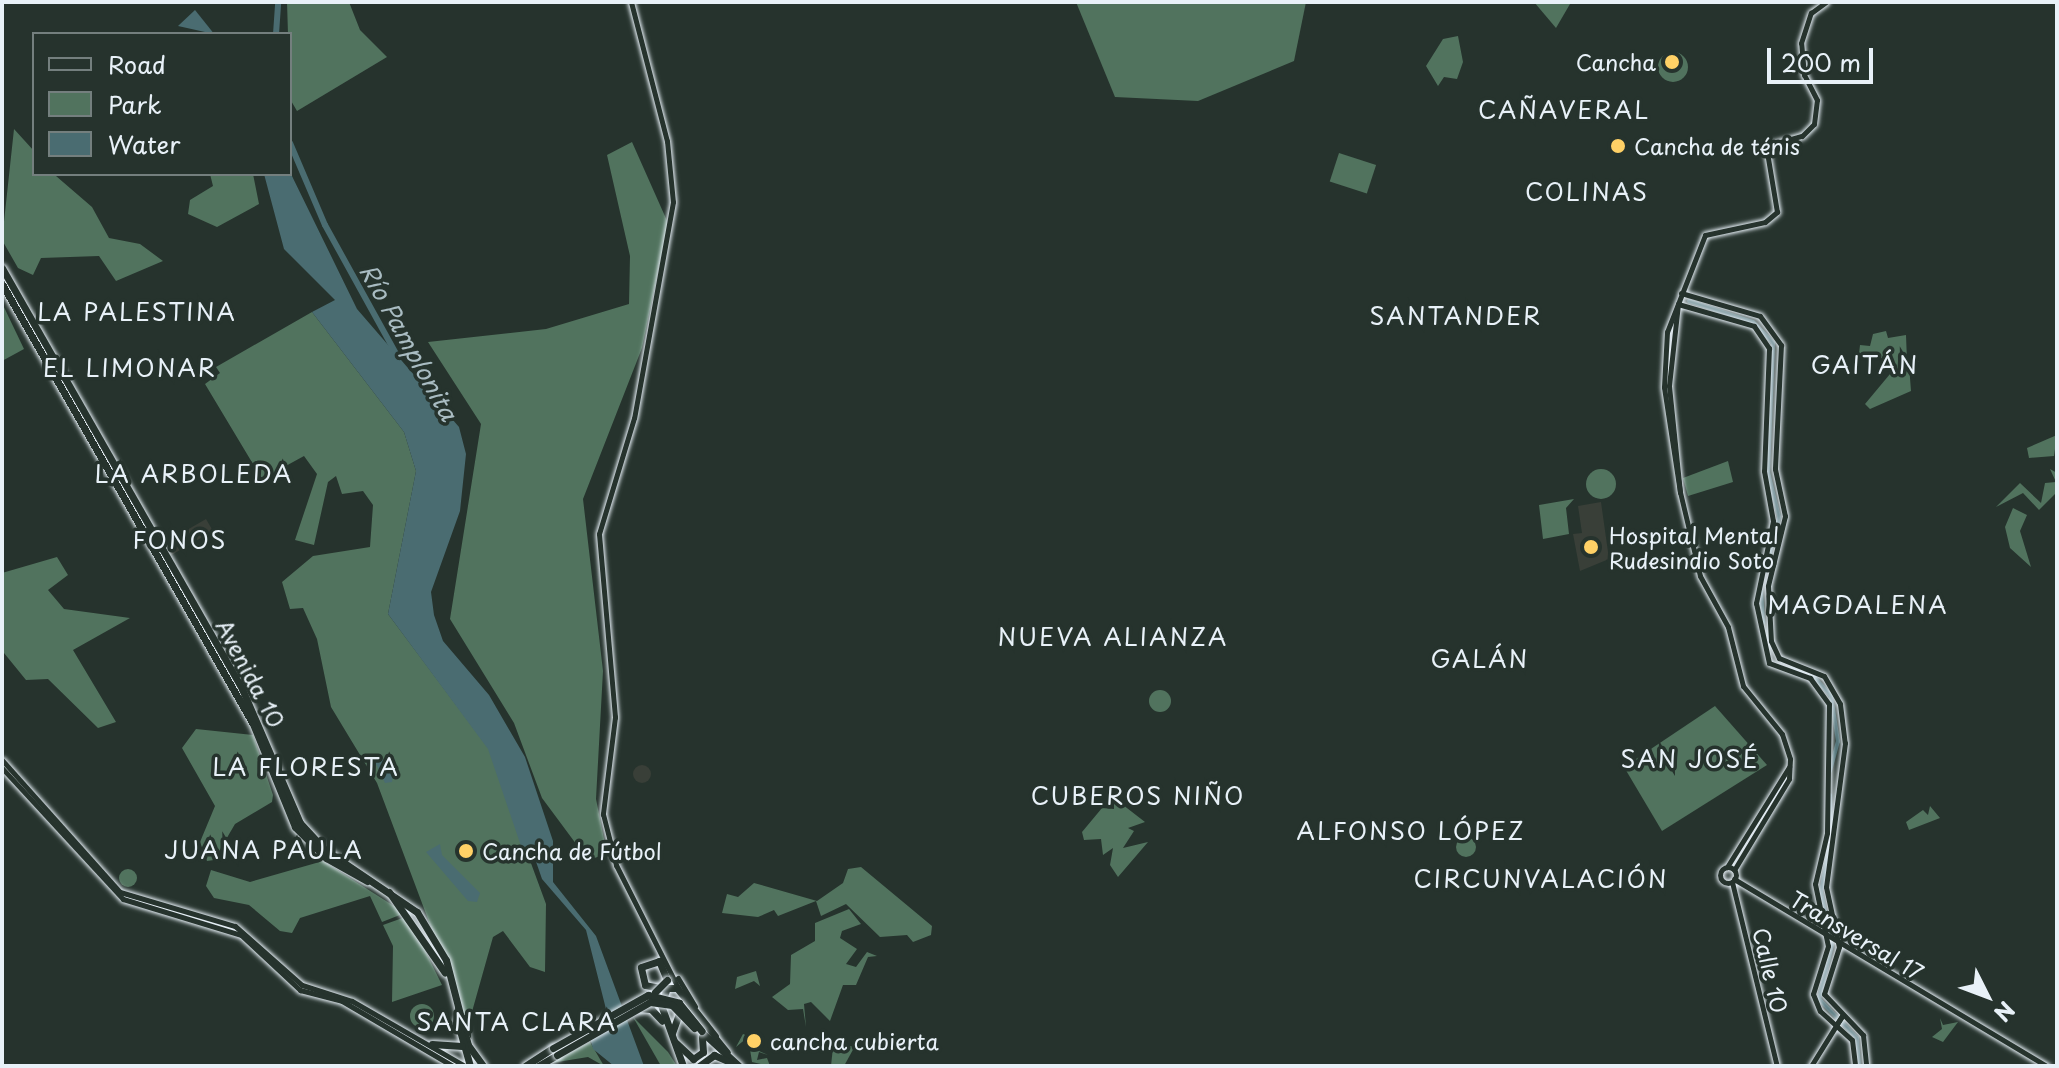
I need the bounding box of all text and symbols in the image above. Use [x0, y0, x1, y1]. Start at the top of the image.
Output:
legend [32, 32, 292, 176]
scale bar [1771, 32, 1877, 82]
text: 200 m [1781, 44, 1861, 80]
text: Road [108, 46, 166, 82]
place label: Cancha [1576, 49, 1656, 75]
marker: Cancha [1663, 53, 1681, 71]
text: Park [108, 86, 162, 122]
district label: CAÑAVERAL [1479, 96, 1649, 124]
text: Water [108, 126, 180, 162]
place label: Cancha de ténis [1634, 133, 1803, 159]
marker: Cancha de ténis [1609, 137, 1627, 155]
district label: COLINAS [1526, 178, 1648, 206]
water label: Río Pamplonita [354, 258, 464, 426]
district label: LA PALESTINA [38, 298, 236, 326]
district label: SANTANDER [1368, 302, 1544, 330]
district label: GAITÁN [1813, 351, 1917, 379]
district label: EL LIMONAR [44, 354, 216, 382]
district label: LA ARBOLEDA [94, 460, 294, 488]
place label: Hospital Mental Rudesindio Soto [1609, 521, 1779, 572]
district label: FONOS [133, 526, 227, 554]
marker: Hospital Mental Rudesindio Soto [1580, 536, 1602, 558]
district label: MAGDALENA [1766, 591, 1950, 619]
street label: Avenida 10 [212, 615, 290, 731]
district label: NUEVA ALIANZA [999, 623, 1227, 651]
district label: GALÁN [1432, 645, 1528, 673]
district label: SAN JOSÉ [1621, 745, 1759, 773]
district label: LA FLORESTA [214, 753, 398, 781]
district label: CUBEROS NIÑO [1031, 782, 1245, 810]
district label: ALFONSO LÓPEZ [1298, 817, 1524, 845]
district label: JUANA PAULA [166, 836, 362, 864]
place label: Cancha de Fútbol [482, 838, 666, 864]
marker: Cancha de Fútbol [457, 842, 475, 860]
district label: CIRCUNVALACIÓN [1413, 865, 1669, 893]
street label: Transversal 17 [1785, 885, 1929, 985]
street label: Calle 10 [1748, 925, 1794, 1015]
north arrow [1947, 956, 2027, 1036]
text: N [1987, 995, 2023, 1030]
district label: SANTA CLARA [417, 1008, 617, 1036]
place label: cancha cubierta [770, 1028, 939, 1054]
marker: cancha cubierta [745, 1032, 763, 1050]

